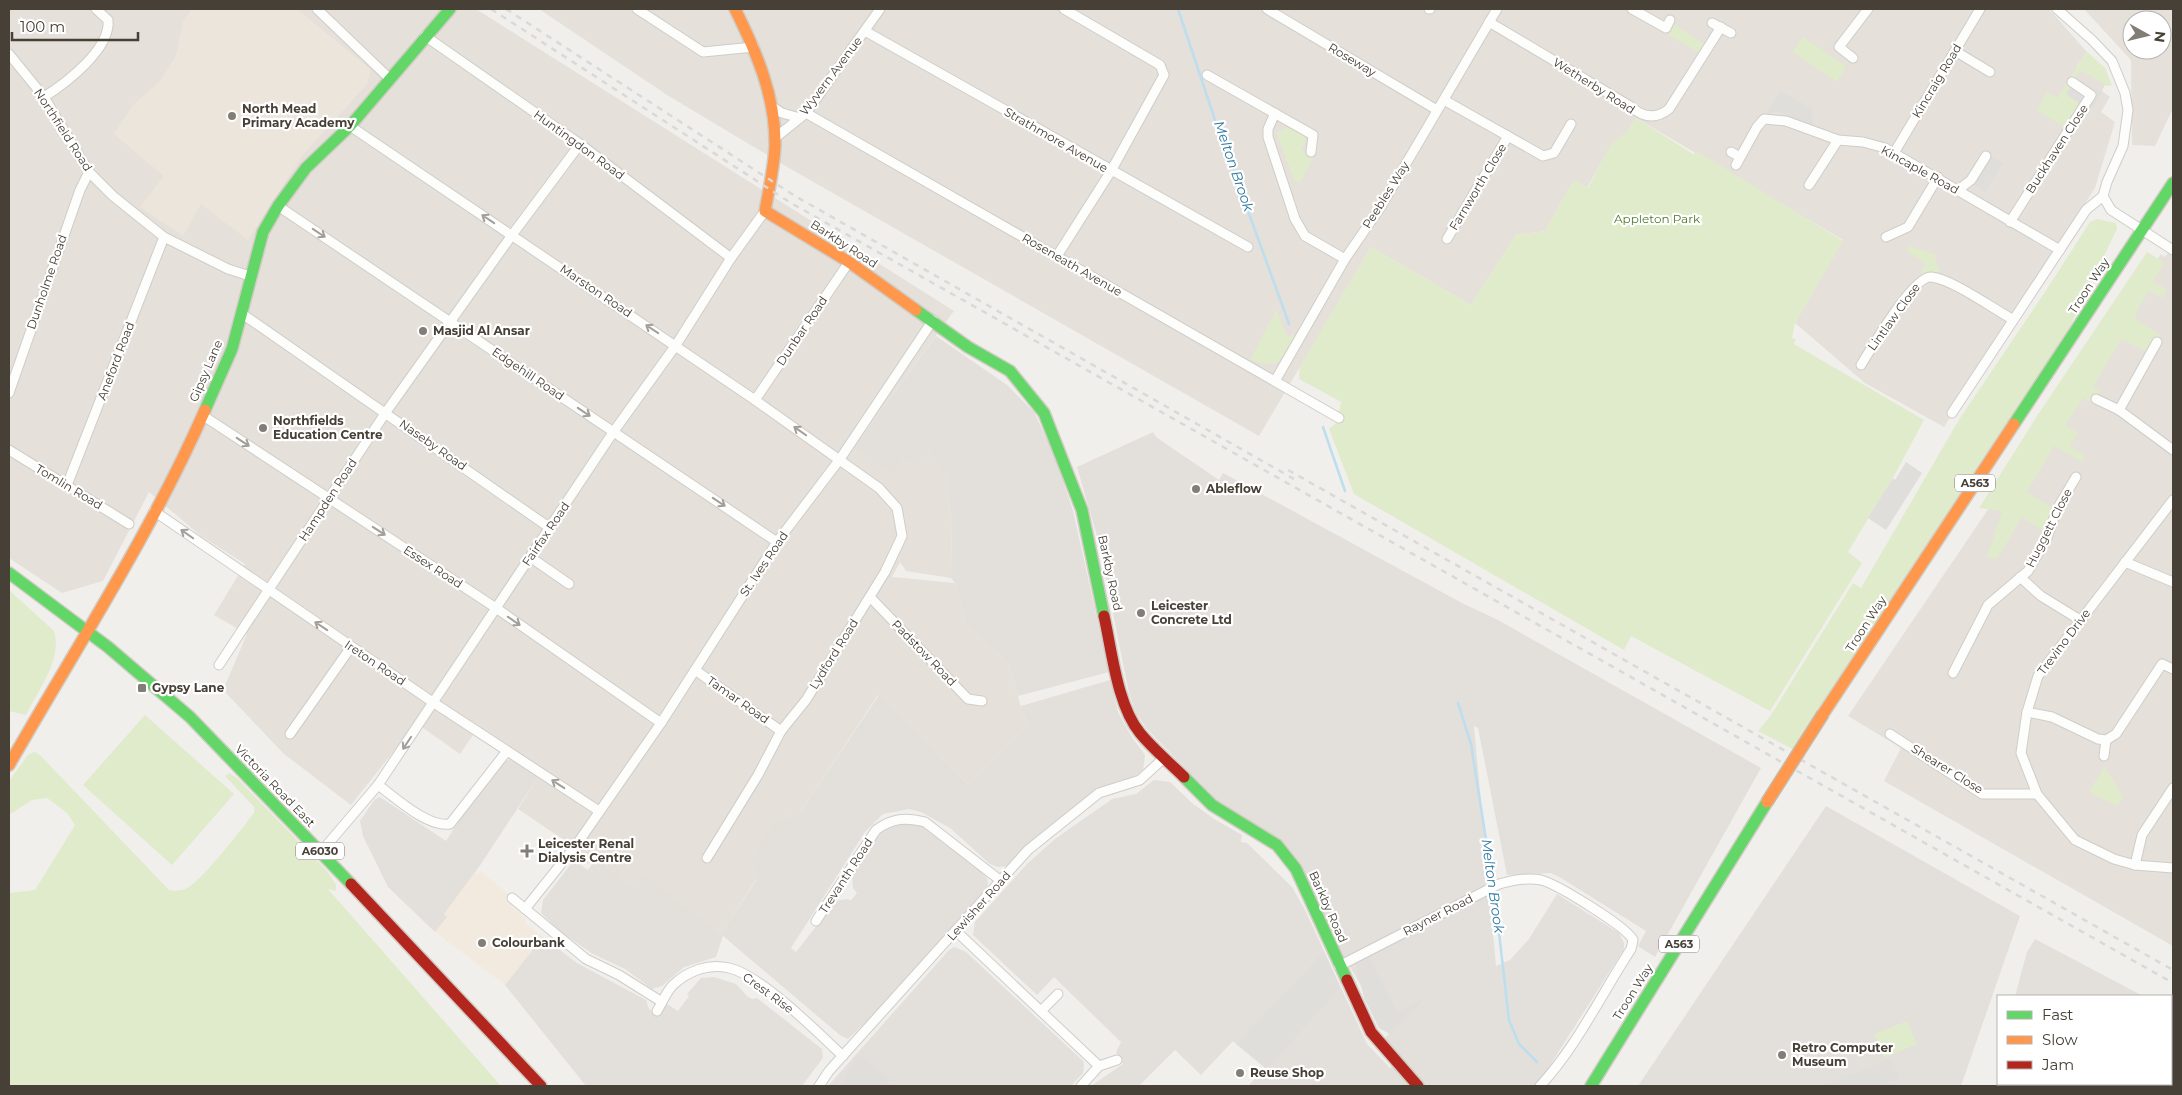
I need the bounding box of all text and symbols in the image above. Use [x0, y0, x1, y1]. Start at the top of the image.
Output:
scale bar [12, 10, 139, 42]
north arrow [2122, 10, 2172, 60]
text: 100 m [20, 17, 65, 36]
text: N [2150, 30, 2170, 44]
street label: Wyvern Avenue [796, 33, 865, 118]
street label: Roseway [1326, 40, 1379, 80]
street label: Kincraig Road [1909, 41, 1965, 121]
street label: Wetherby Road [1550, 54, 1638, 117]
street label: Northfield Road [31, 86, 96, 174]
place label: North Mead Primary Academy [242, 101, 355, 130]
street label: Buckhaven Close [2022, 101, 2091, 196]
street label: Strathmore Avenue [1002, 104, 1111, 175]
street label: Huntingdon Road [531, 107, 628, 183]
marker: North Mead Primary Academy [226, 110, 238, 122]
water label: Melton Brook [1210, 118, 1258, 214]
street label: Farnworth Close [1446, 141, 1509, 233]
street label: Kincaple Road [1879, 142, 1962, 197]
street label: Peebles Way [1359, 158, 1412, 231]
park label: Appleton Park [1614, 211, 1701, 226]
one-way arrow [481, 214, 495, 224]
street label: Barkby Road [808, 216, 881, 271]
one-way arrow [311, 228, 325, 238]
street label: Roseneath Avenue [1020, 230, 1125, 299]
street label: Dunholme Road [23, 232, 70, 331]
street label: Troon Way [2065, 255, 2112, 317]
street label: Marston Road [557, 261, 635, 320]
street label: Lintlaw Close [1864, 280, 1923, 353]
street label: Dunbar Road [773, 293, 830, 368]
street label: Aneford Road [94, 319, 137, 402]
place label: Masjid Al Ansar [433, 323, 530, 338]
one-way arrow [645, 324, 659, 334]
marker: Masjid Al Ansar [417, 325, 429, 337]
street label: Gipsy Lane [186, 338, 225, 404]
street label: Edgehill Road [489, 344, 567, 403]
one-way arrow [577, 407, 591, 417]
place label: Northfields Education Centre [273, 413, 383, 442]
street label: Naseby Road [397, 416, 470, 473]
marker: Northfields Education Centre [257, 422, 269, 434]
one-way arrow [793, 426, 807, 436]
one-way arrow [236, 437, 250, 447]
street label: Hampden Road [295, 455, 360, 544]
street label: Tomlin Road [33, 461, 106, 512]
road number: A563 [1955, 474, 1995, 492]
place label: Ableflow [1205, 481, 1263, 496]
marker: Ableflow [1190, 483, 1202, 495]
street label: Huggett Close [2022, 486, 2075, 570]
one-way arrow [712, 497, 726, 507]
street label: Fairfax Road [519, 499, 573, 569]
one-way arrow [371, 527, 385, 537]
street label: St. Ives Road [736, 528, 791, 599]
one-way arrow [180, 529, 194, 539]
street label: Barkby Road [1095, 534, 1126, 612]
street label: Essex Road [401, 542, 466, 591]
street label: Troon Way [1842, 593, 1889, 655]
place label: Leicester Concrete Ltd [1151, 598, 1232, 627]
street label: Trevino Drive [2034, 606, 2093, 678]
marker: Leicester Concrete Ltd [1135, 607, 1147, 619]
one-way arrow [507, 616, 521, 626]
street label: Lydford Road [806, 616, 861, 692]
street label: Padstow Road [889, 616, 960, 689]
one-way arrow [314, 621, 328, 631]
street label: Ireton Road [342, 637, 409, 688]
street label: Tamar Road [704, 673, 772, 727]
place label: Gypsy Lane [152, 680, 225, 695]
marker: Gypsy Lane [136, 682, 148, 694]
one-way arrow [402, 736, 412, 750]
street label: Victoria Road East [232, 741, 319, 830]
street label: Shearer Close [1909, 741, 1986, 797]
one-way arrow [551, 779, 565, 789]
street label: Trevanth Road [815, 835, 876, 916]
place label: Leicester Renal Dialysis Centre [538, 836, 634, 865]
water label: Melton Brook [1477, 838, 1509, 935]
road number: A6030 [296, 842, 344, 859]
marker: Leicester Renal Dialysis Centre [520, 844, 534, 858]
street label: Lewisher Road [943, 868, 1014, 944]
street label: Barkby Road [1306, 869, 1351, 945]
street label: Rayner Road [1400, 890, 1475, 939]
place label: Colourbank [492, 935, 565, 950]
road number: A563 [1659, 936, 1699, 952]
marker: Colourbank [476, 937, 488, 949]
street label: Troon Way [1609, 960, 1656, 1023]
street label: Crest Rise [740, 969, 797, 1016]
legend [1997, 995, 2172, 1085]
text: Fast [2042, 1005, 2073, 1024]
text: Slow [2042, 1030, 2078, 1049]
place label: Retro Computer Museum [1792, 1040, 1893, 1069]
marker: Retro Computer Museum [1776, 1049, 1788, 1061]
text: Jam [2041, 1055, 2074, 1074]
place label: Reuse Shop [1250, 1065, 1324, 1080]
marker: Reuse Shop [1234, 1067, 1246, 1079]

